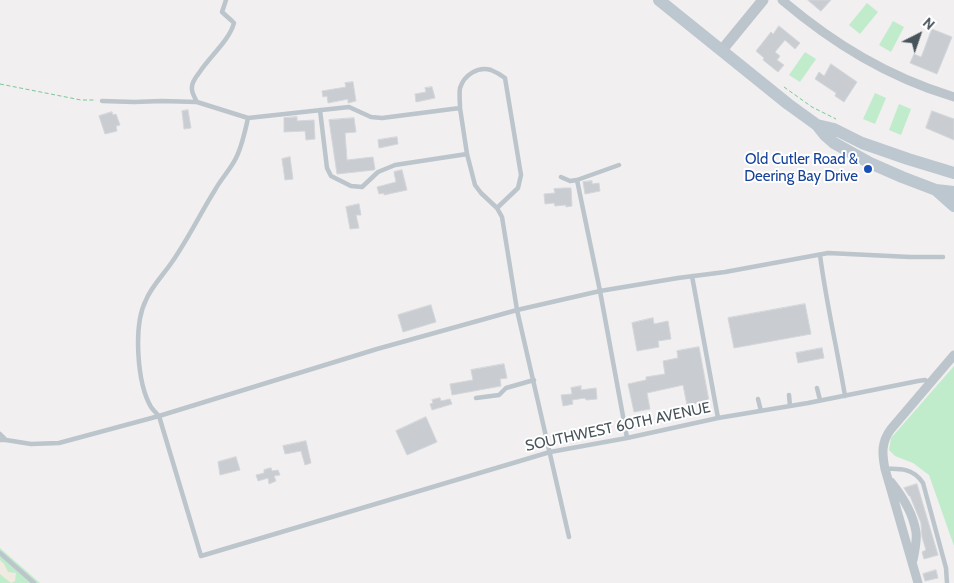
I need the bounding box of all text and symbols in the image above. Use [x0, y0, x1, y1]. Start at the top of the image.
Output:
north arrow [894, 10, 944, 60]
text: N [919, 14, 938, 34]
place label: Old Cutler Road & Deering Bay Drive [744, 151, 858, 186]
marker: Old Cutler Road & Deering Bay Drive [862, 163, 874, 175]
street label: SOUTHWEST 60TH AVENUE [524, 399, 712, 455]

